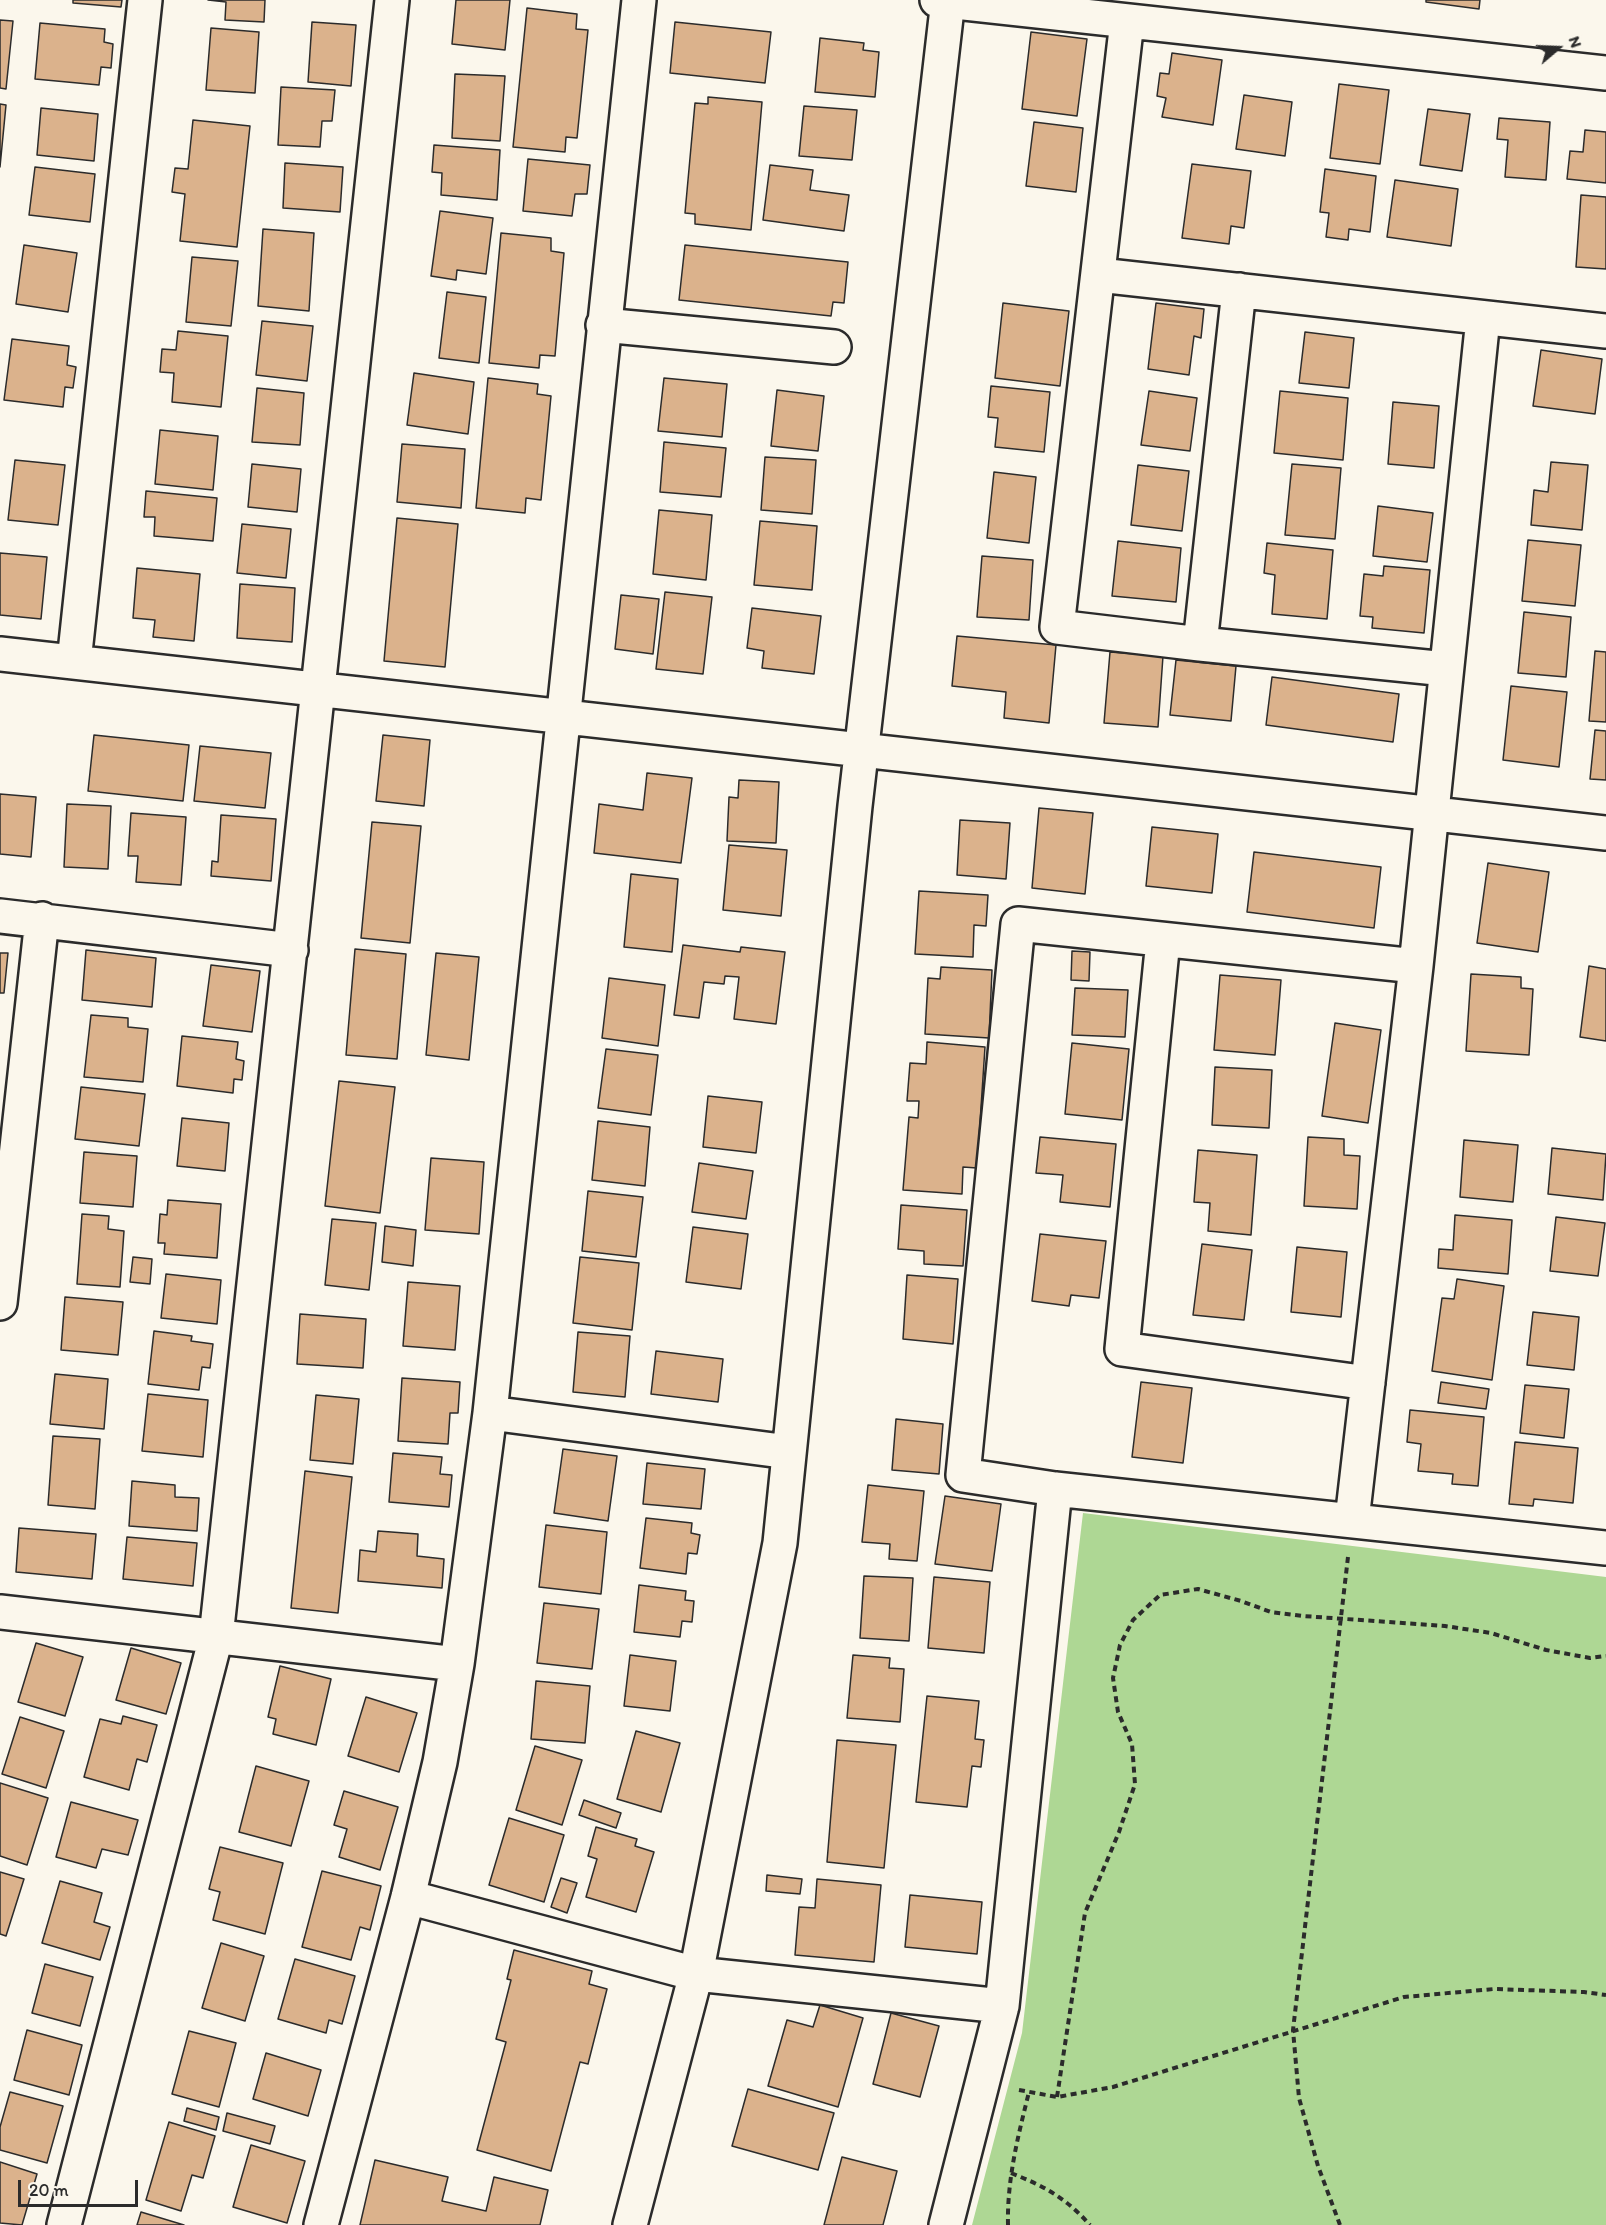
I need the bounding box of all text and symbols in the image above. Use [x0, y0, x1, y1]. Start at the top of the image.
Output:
north arrow [1528, 18, 1588, 78]
text: N [1565, 34, 1586, 50]
scale bar [21, 2168, 141, 2206]
text: 20 m [29, 2179, 69, 2201]

